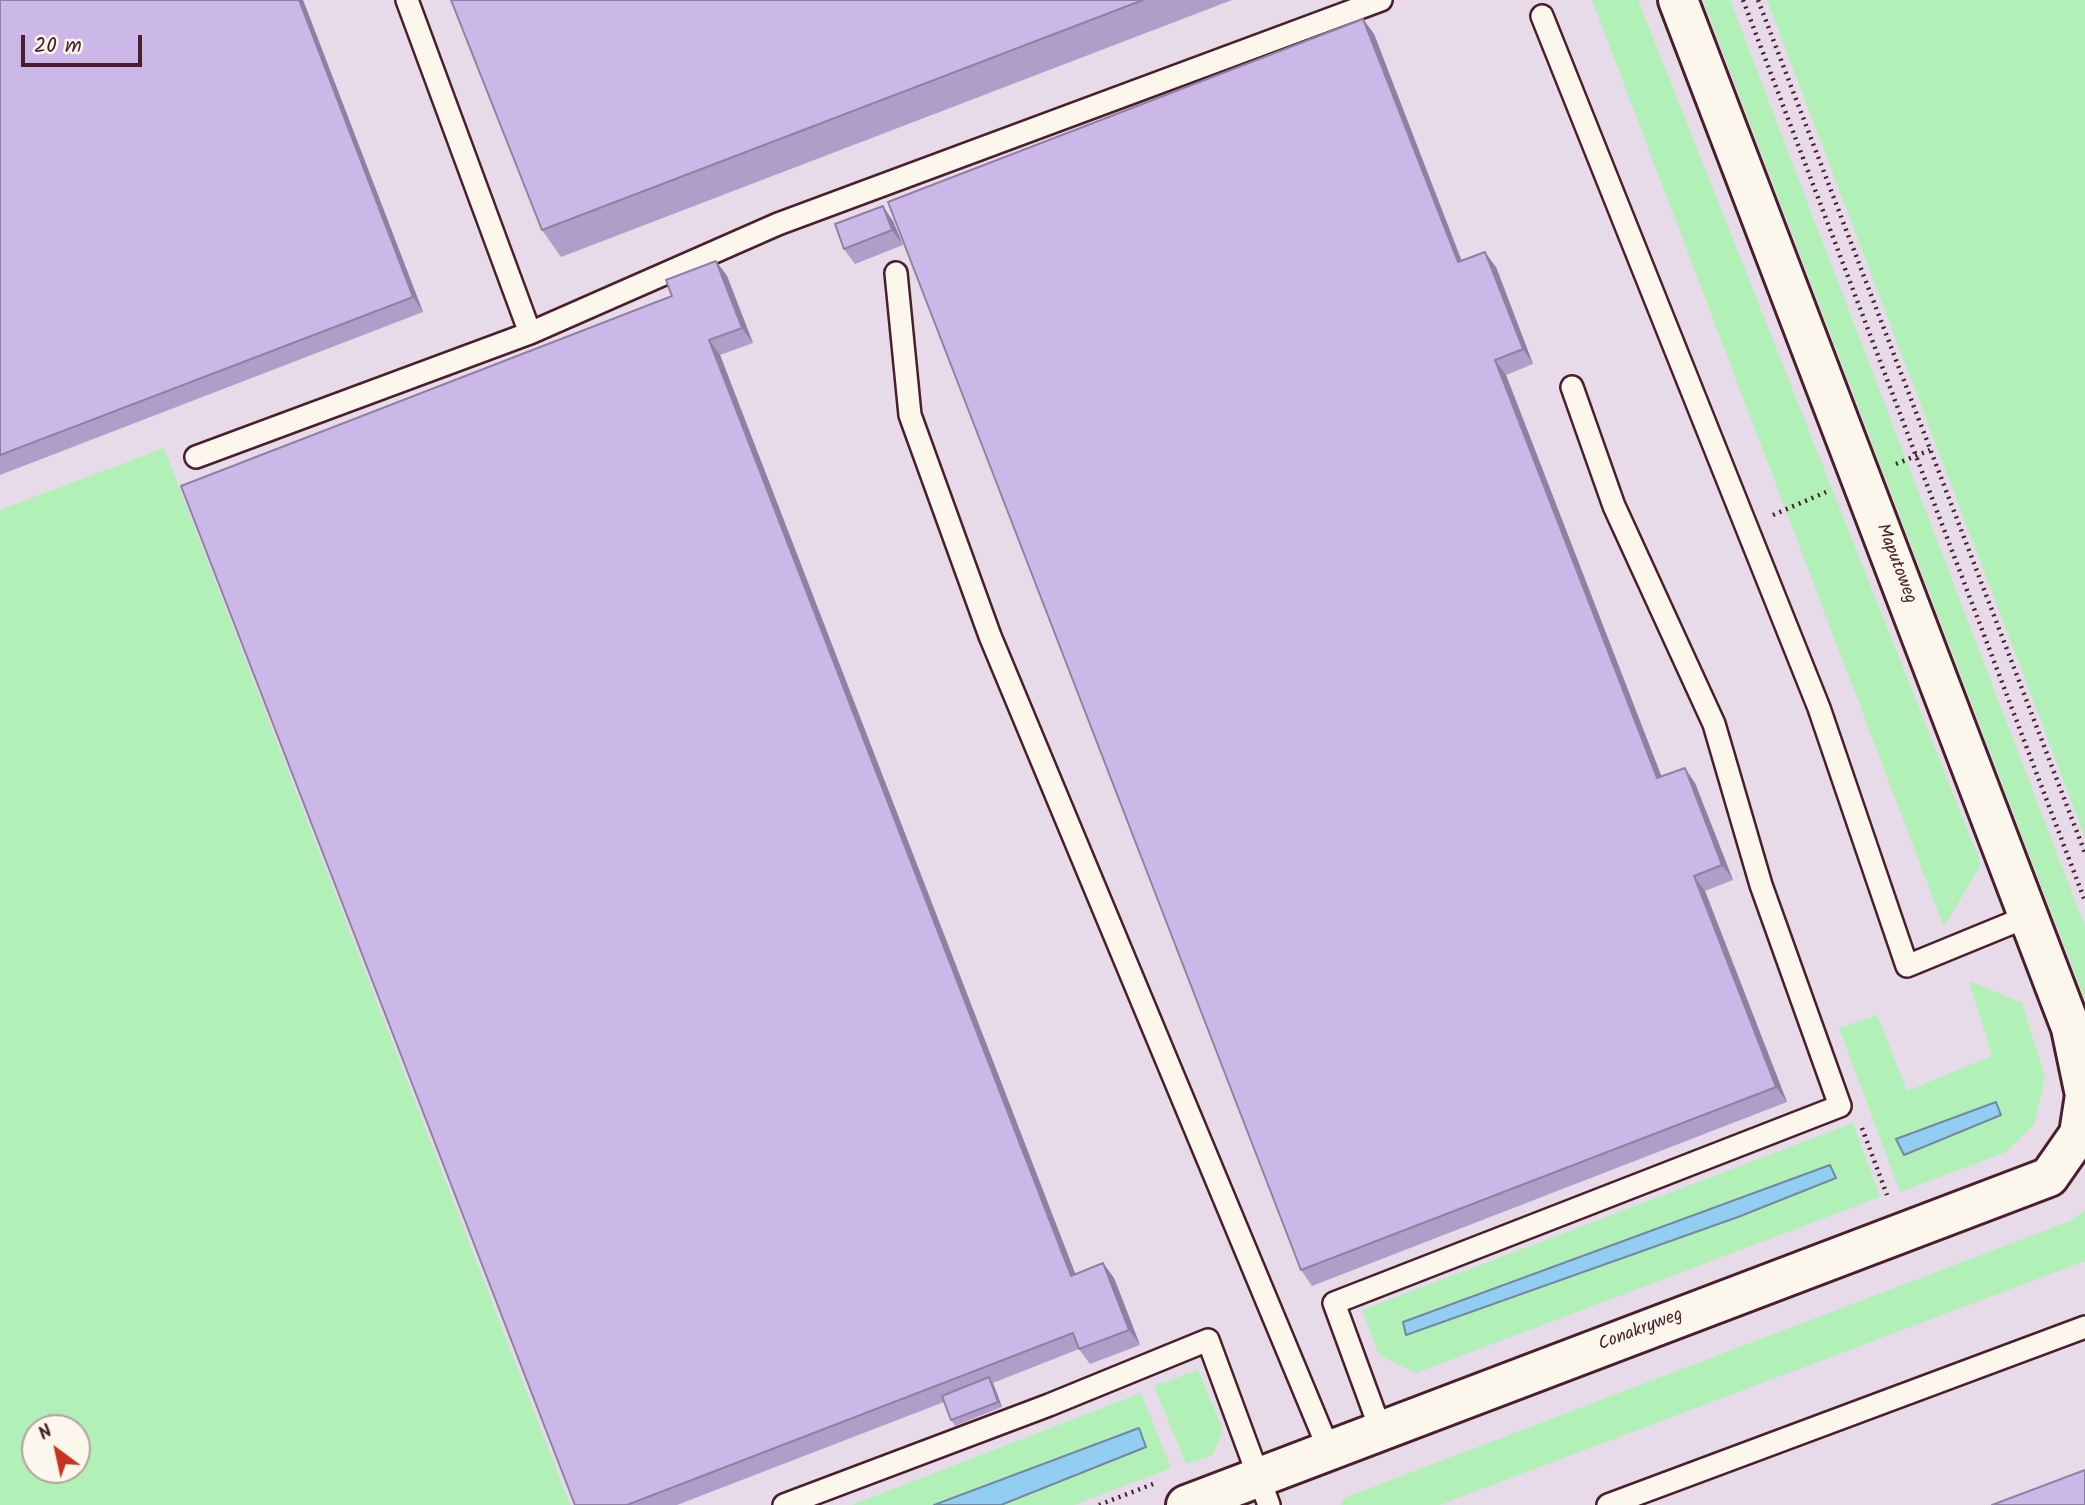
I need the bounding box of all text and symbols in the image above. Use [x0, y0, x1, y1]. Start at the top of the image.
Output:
scale bar [24, 21, 145, 65]
text: 20 m [34, 30, 82, 63]
street label: Maputoweg [1870, 521, 1920, 607]
street label: Conakryweg [1596, 1305, 1686, 1357]
north arrow [21, 1414, 91, 1484]
text: N [32, 1417, 59, 1449]

